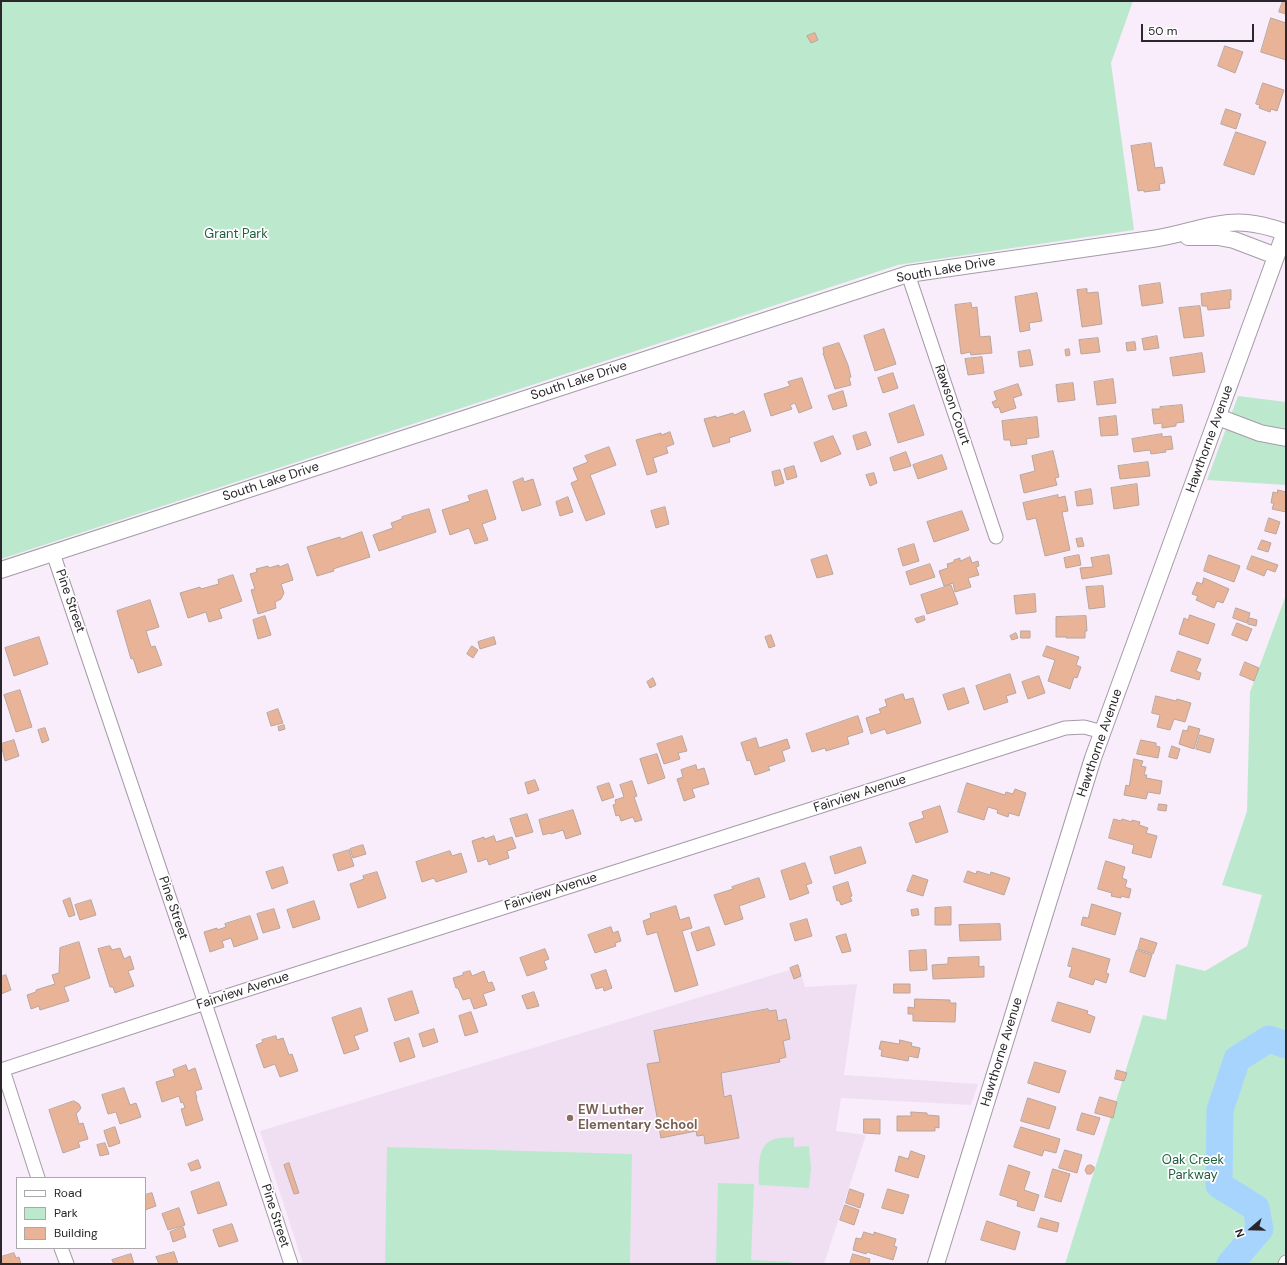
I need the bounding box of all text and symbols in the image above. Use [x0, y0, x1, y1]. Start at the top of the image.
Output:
scale bar [1143, 16, 1256, 42]
text: 50 m [1148, 23, 1177, 39]
park label: Grant Park [204, 227, 268, 243]
street label: South Lake Drive [895, 254, 997, 286]
street label: South Lake Drive [529, 358, 629, 404]
street label: Rawson Court [931, 363, 973, 447]
street label: Hawthorne Avenue [1183, 383, 1237, 495]
street label: South Lake Drive [221, 459, 321, 505]
street label: Pine Street [52, 567, 88, 635]
street label: Hawthorne Avenue [1074, 687, 1126, 799]
street label: Fairview Avenue [812, 772, 908, 816]
street label: Fairview Avenue [503, 870, 599, 914]
street label: Pine Street [155, 874, 191, 942]
street label: Fairview Avenue [195, 969, 291, 1013]
street label: Hawthorne Avenue [978, 996, 1026, 1108]
place label: EW Luther Elementary School [578, 1103, 698, 1134]
marker: EW Luther Elementary School [565, 1113, 575, 1123]
park label: Oak Creek Parkway [1162, 1153, 1224, 1184]
legend [16, 1177, 146, 1249]
street label: Pine Street [257, 1182, 293, 1250]
text: Road [54, 1185, 82, 1201]
text: Park [54, 1205, 78, 1221]
north arrow [1231, 1209, 1271, 1249]
text: Building [54, 1225, 98, 1241]
text: N [1232, 1227, 1248, 1239]

